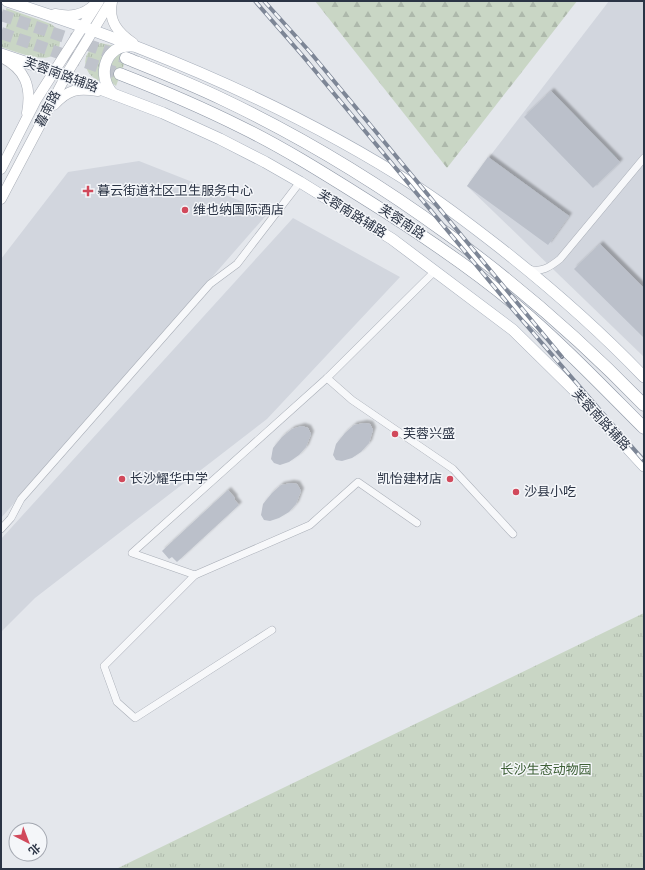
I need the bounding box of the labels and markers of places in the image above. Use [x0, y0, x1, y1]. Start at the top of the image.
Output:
place label: 暮云街道社区卫生服务中心 [97, 182, 253, 200]
marker: 暮云街道社区卫生服务中心 [82, 185, 94, 197]
place label: 维也纳国际酒店 [193, 201, 284, 219]
marker: 维也纳国际酒店 [180, 205, 190, 215]
place label: 芙蓉兴盛 [403, 425, 455, 443]
marker: 芙蓉兴盛 [390, 429, 400, 439]
place label: 长沙耀华中学 [130, 470, 208, 488]
place label: 凯怡建材店 [377, 470, 442, 488]
marker: 长沙耀华中学 [117, 474, 127, 484]
marker: 凯怡建材店 [445, 474, 455, 484]
place label: 沙县小吃 [524, 483, 576, 501]
marker: 沙县小吃 [511, 487, 521, 497]

